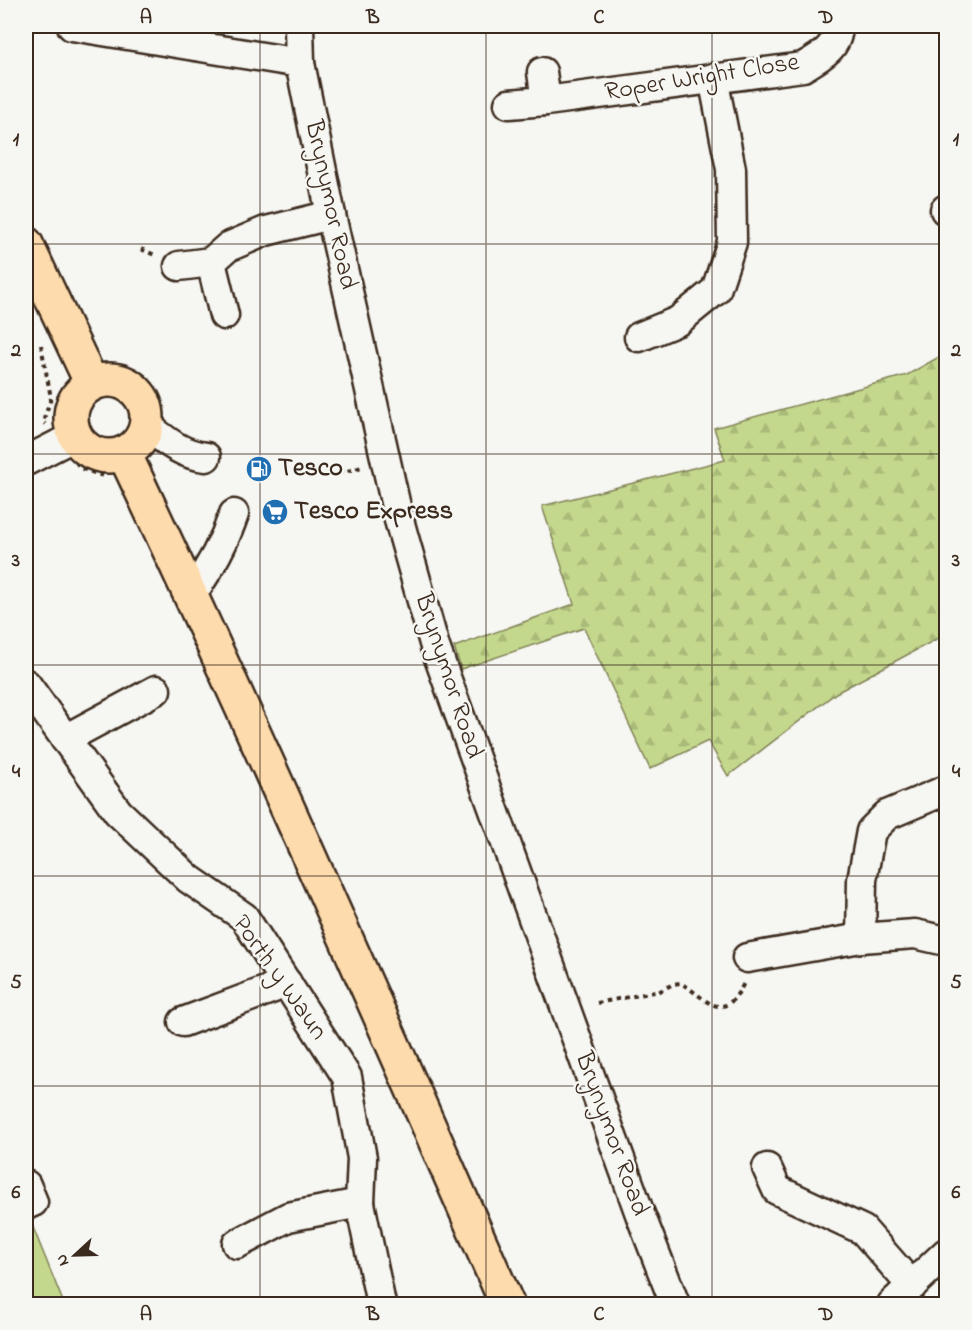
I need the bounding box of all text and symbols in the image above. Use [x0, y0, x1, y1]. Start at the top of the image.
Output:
text: A [140, 4, 152, 33]
text: B [365, 4, 380, 33]
text: C [594, 4, 605, 33]
text: D [818, 4, 833, 33]
street label: Roper Wright Close [602, 44, 802, 112]
street label: Brynymor Road [293, 116, 367, 293]
text: 1 [13, 126, 20, 155]
text: 1 [953, 126, 960, 155]
text: 2 [10, 337, 21, 366]
text: 2 [950, 337, 961, 366]
place label: Tesco [278, 450, 343, 488]
fuel station icon: Tesco [244, 454, 274, 484]
place label: Tesco Express [294, 493, 453, 531]
supermarket icon: Tesco Express [260, 497, 290, 527]
text: 3 [11, 547, 20, 576]
text: 3 [951, 547, 960, 576]
street label: Brynymor Road [403, 587, 493, 764]
text: 4 [12, 758, 21, 787]
text: 4 [952, 758, 961, 787]
street label: Porth y Waun [222, 908, 336, 1048]
text: 5 [10, 969, 22, 998]
text: 5 [950, 969, 962, 998]
street label: Brynymor Road [563, 1046, 658, 1222]
text: 6 [12, 1179, 21, 1208]
text: 6 [952, 1179, 961, 1208]
north arrow [45, 1225, 105, 1285]
text: N [50, 1250, 76, 1269]
text: A [140, 1301, 152, 1330]
text: B [365, 1301, 380, 1330]
text: C [594, 1301, 605, 1330]
text: D [818, 1301, 833, 1330]

